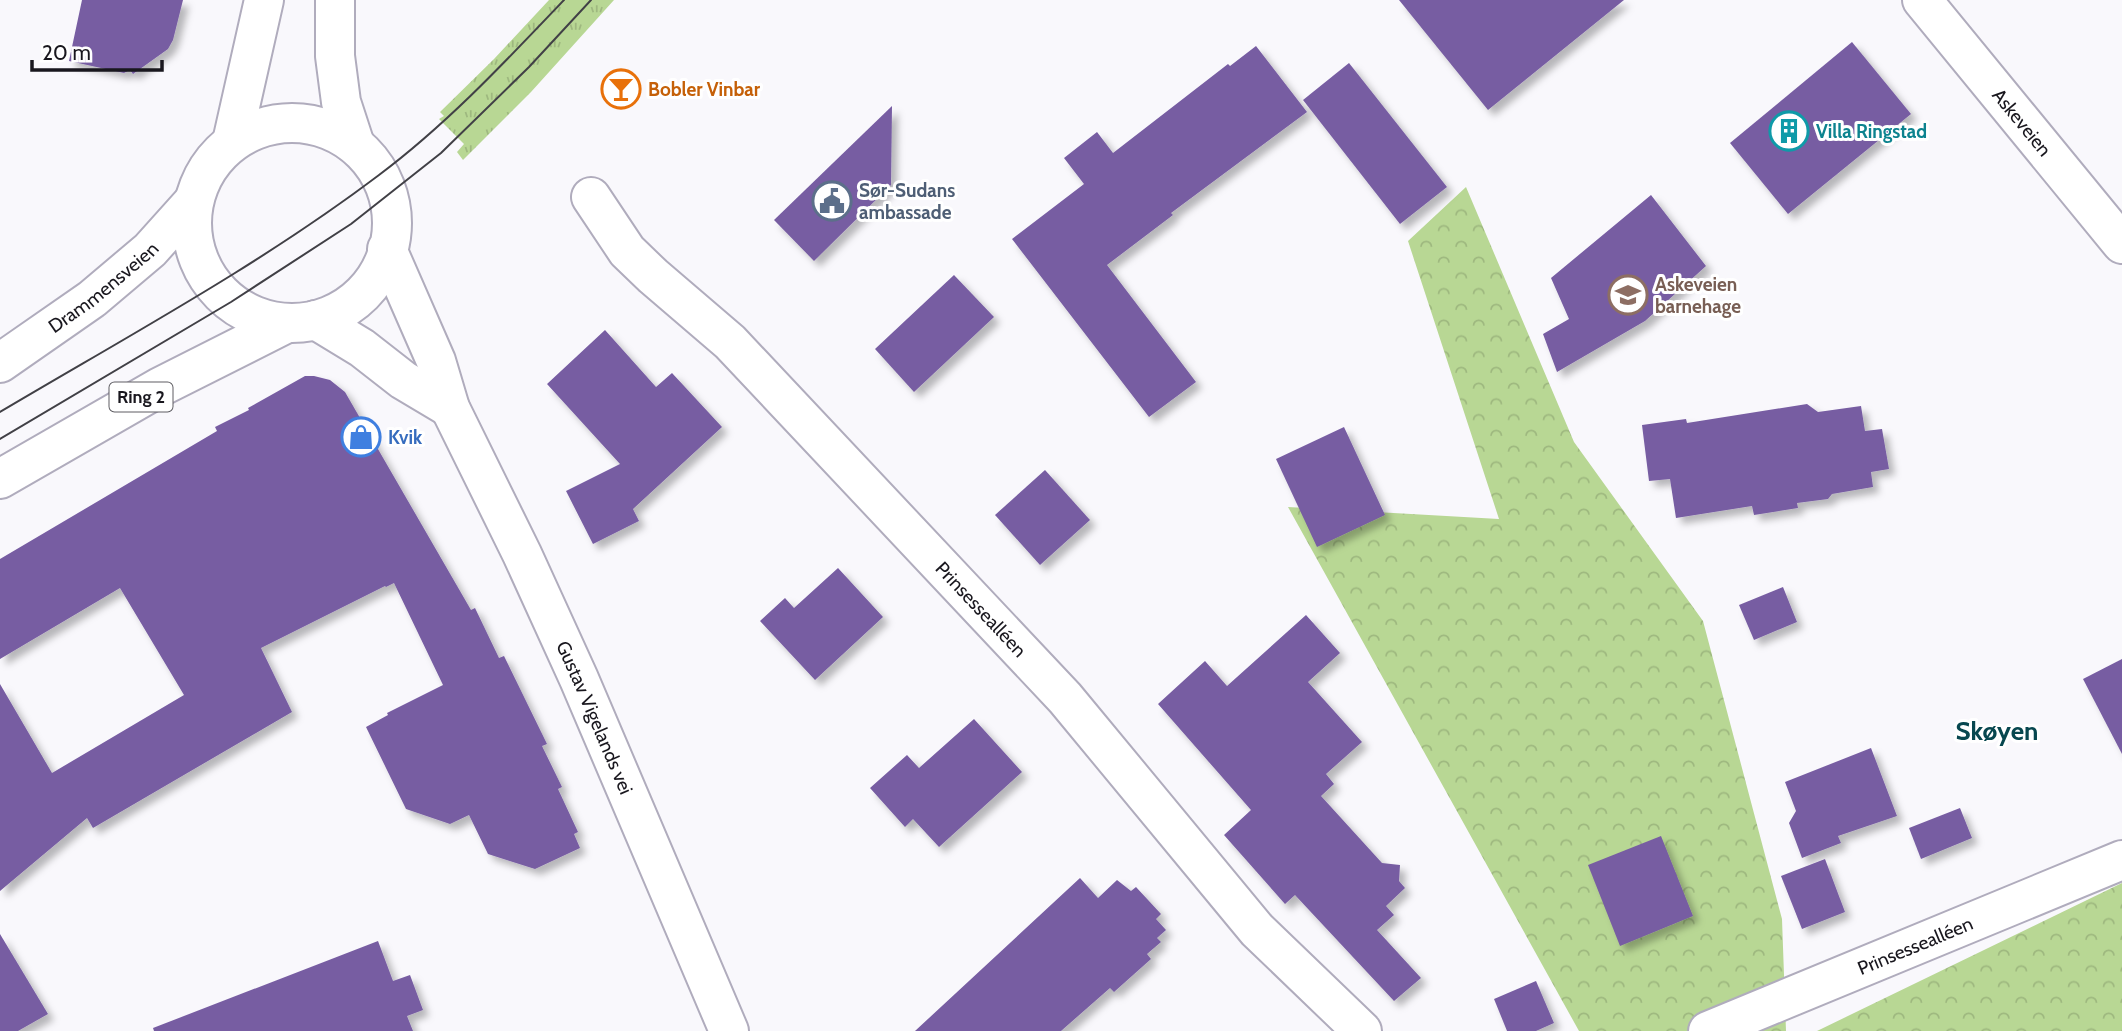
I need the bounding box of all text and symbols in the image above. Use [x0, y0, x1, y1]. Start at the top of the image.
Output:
scale bar [32, 28, 161, 72]
text: 20 m [42, 40, 91, 65]
bar icon: Bobler Vinbar [600, 68, 642, 110]
place label: Bobler Vinbar [648, 78, 761, 101]
street label: Askeveien [1987, 84, 2056, 161]
building icon: Villa Ringstad [1768, 110, 1810, 152]
place label: Villa Ringstad [1816, 120, 1927, 143]
place label: Sør-Sudans ambassade [859, 179, 955, 224]
public building icon: Sør-Sudans ambassade [811, 180, 853, 222]
street label: Drammensveien [44, 238, 163, 338]
place label: Askeveien barnehage [1655, 273, 1741, 318]
school or university icon: Askeveien barnehage [1607, 274, 1649, 316]
road number: Ring 2 [110, 382, 172, 412]
shop icon: Kvik [340, 416, 382, 458]
place label: Kvik [388, 426, 423, 449]
street label: Prinsessealléen [931, 557, 1031, 662]
street label: Gustav Vigelands vei [551, 637, 638, 798]
district label: Skøyen [1956, 715, 2038, 747]
street label: Prinsessealléen [1854, 912, 1976, 980]

